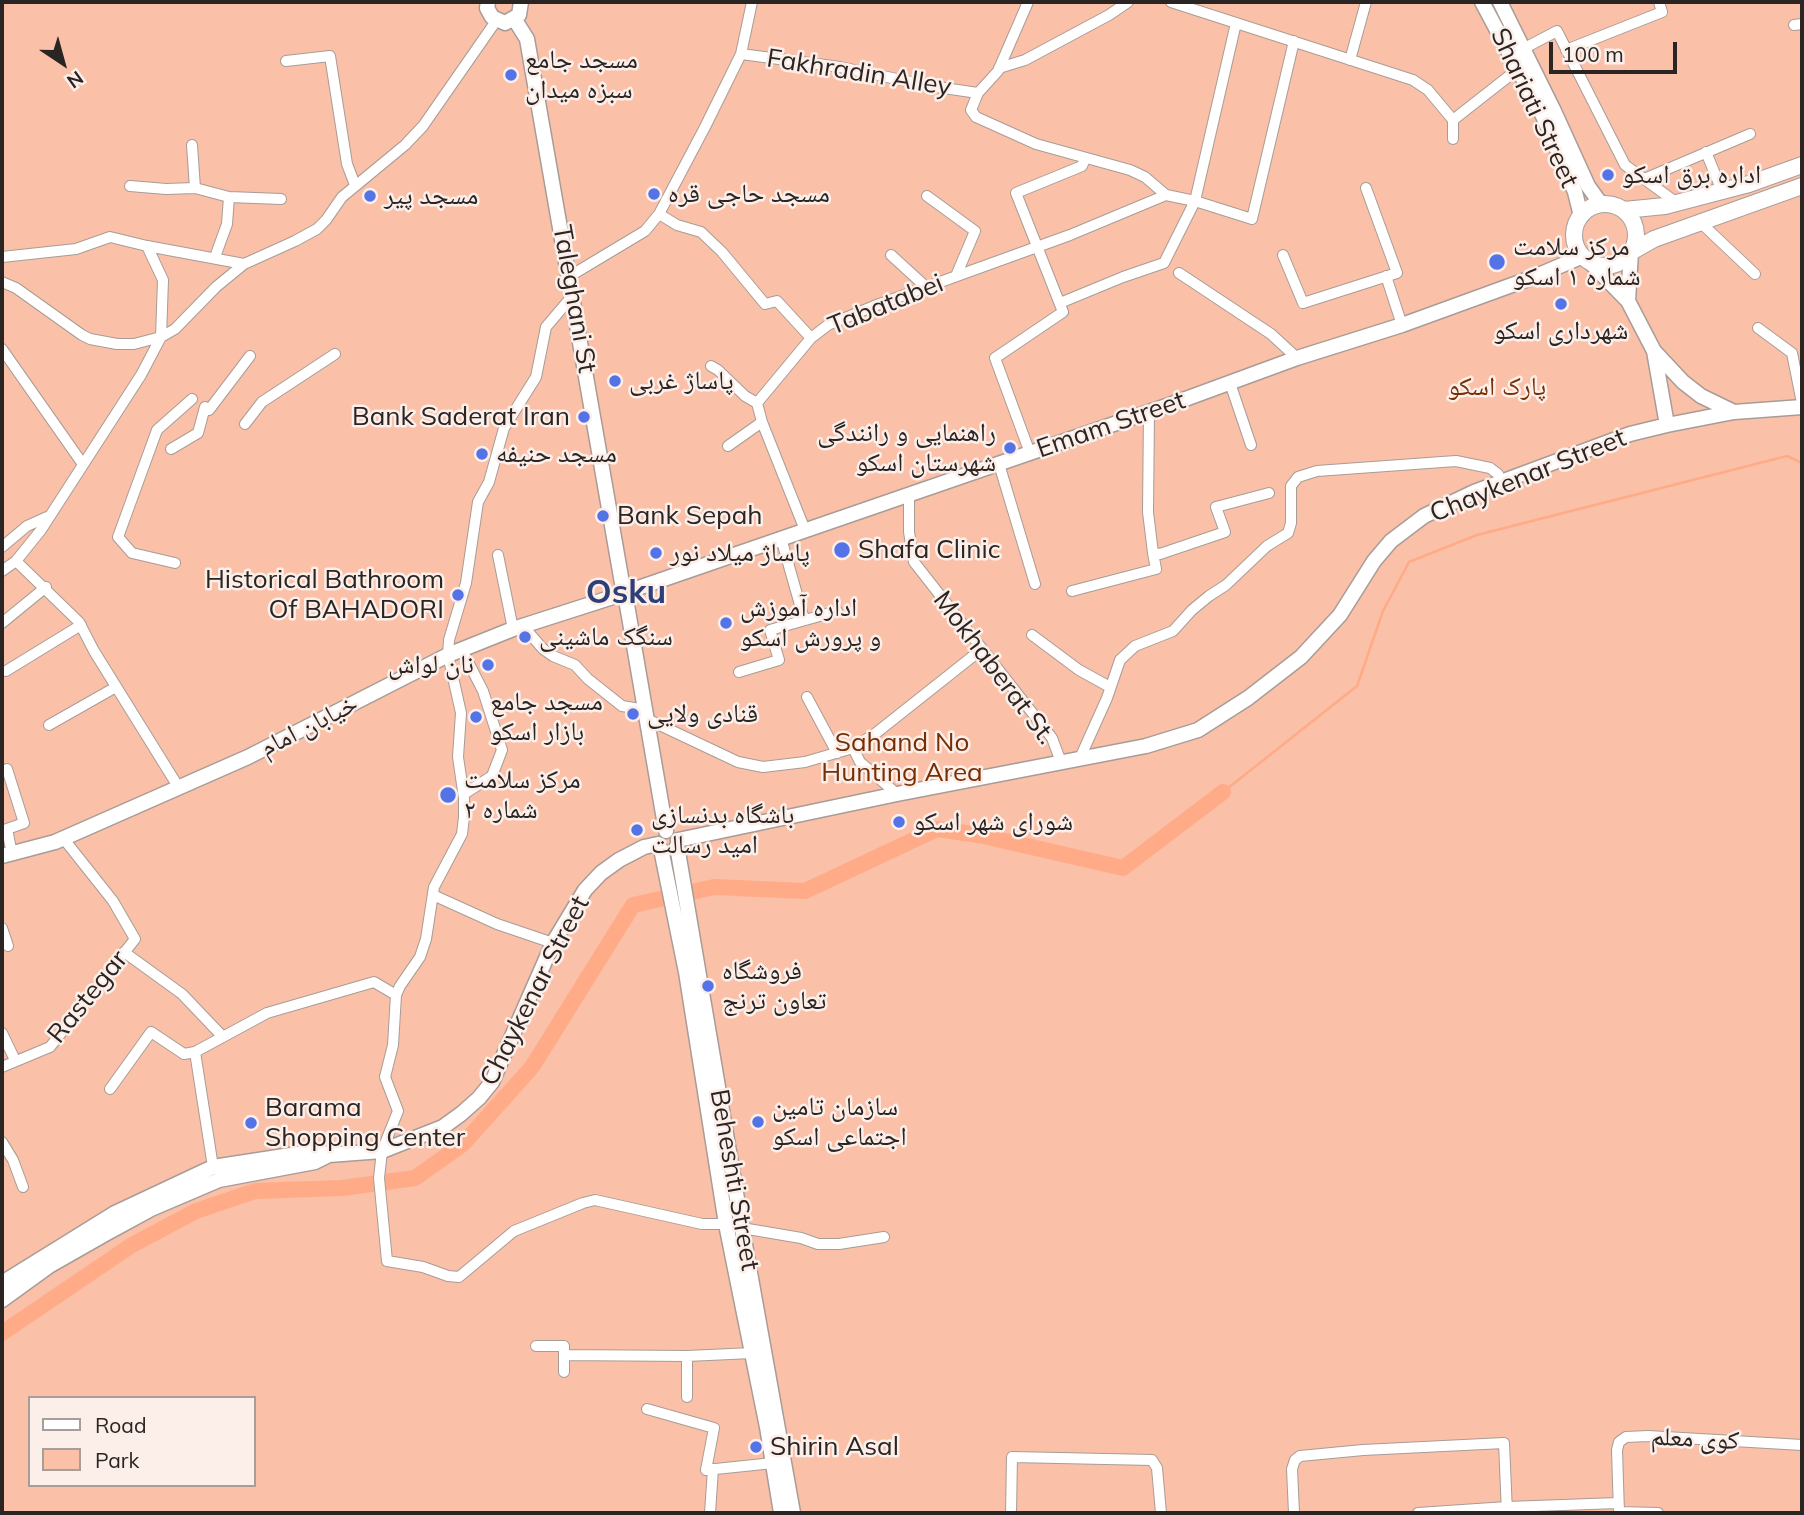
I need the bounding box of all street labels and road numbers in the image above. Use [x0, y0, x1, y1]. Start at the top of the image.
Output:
street label: Shariati Street [1483, 23, 1585, 193]
street label: Fakhradin Alley [765, 43, 953, 103]
street label: Taleghani St [546, 223, 602, 375]
street label: Tabatabei [824, 268, 948, 342]
street label: Emam Street [1033, 385, 1189, 465]
street label: Chaykenar Street [1426, 422, 1630, 530]
street label: Mokhaberat St. [926, 585, 1062, 751]
street label: خیابان امام [255, 688, 363, 764]
street label: Chaykenar Street [474, 891, 596, 1091]
street label: Rastegar [41, 944, 135, 1050]
street label: Beheshti Street [703, 1087, 765, 1273]
street label: کوی معلم [1650, 1421, 1740, 1457]

